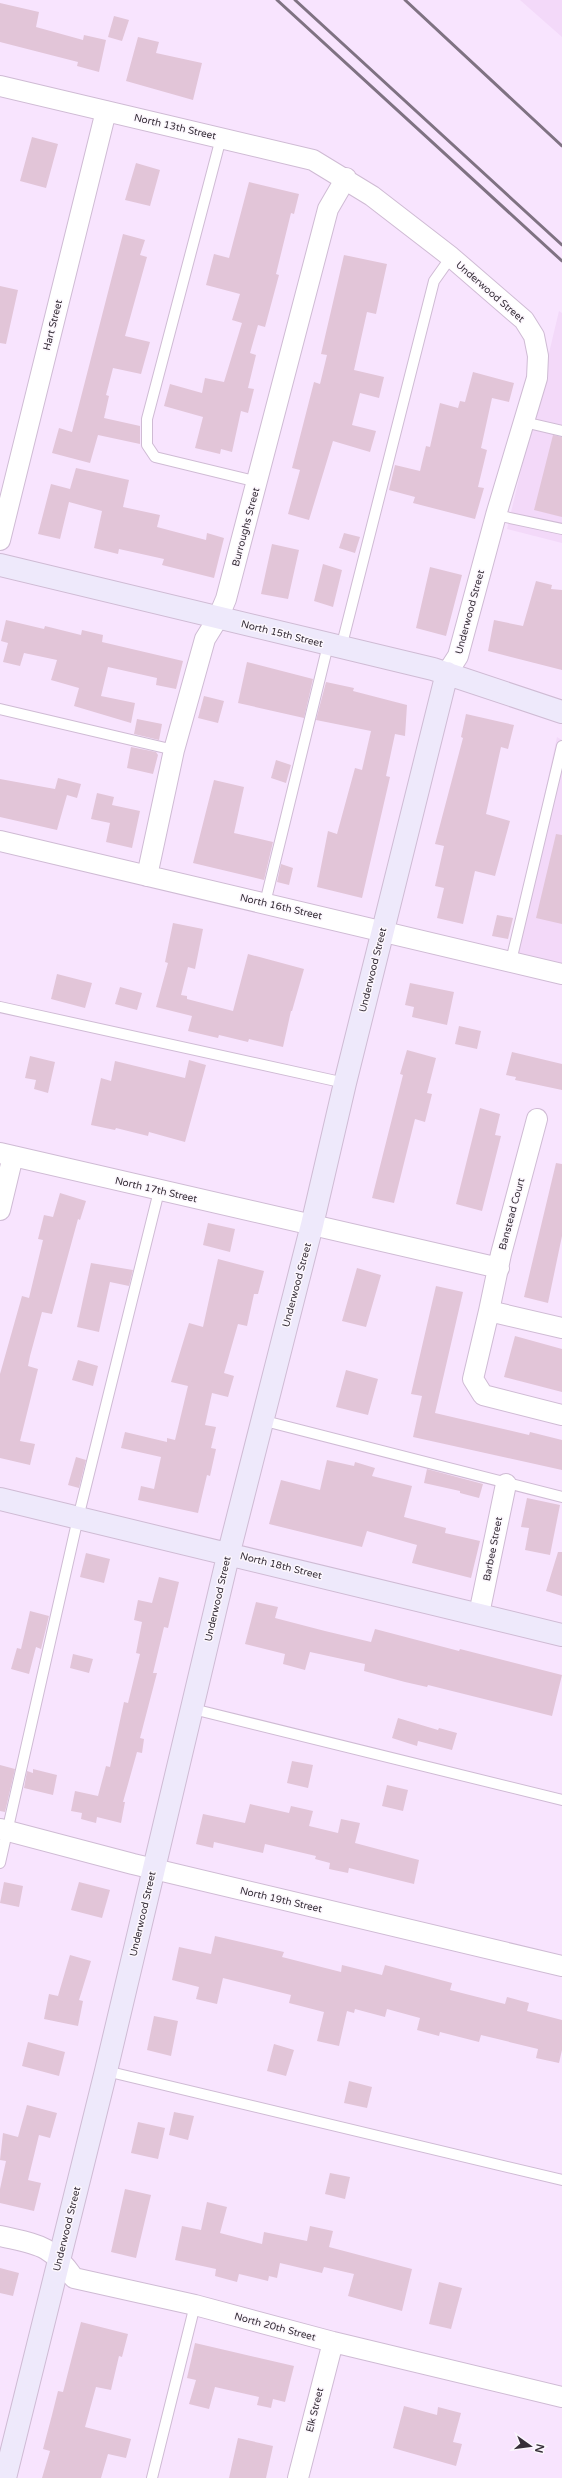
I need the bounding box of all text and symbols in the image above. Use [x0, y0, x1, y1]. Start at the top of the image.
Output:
street label: North 13th Street [133, 112, 217, 142]
street label: Underwood Street [453, 259, 527, 325]
street label: Hart Street [41, 298, 65, 352]
street label: Burroughs Street [230, 486, 262, 568]
street label: Underwood Street [453, 568, 487, 655]
street label: North 15th Street [240, 618, 324, 650]
street label: North 16th Street [239, 892, 323, 922]
street label: Underwood Street [357, 926, 389, 1014]
street label: North 17th Street [114, 1175, 198, 1205]
street label: Banstead Court [497, 1177, 527, 1251]
street label: Underwood Street [280, 1241, 314, 1328]
street label: Barbee Street [481, 1516, 505, 1582]
street label: North 18th Street [239, 1550, 323, 1582]
street label: Underwood Street [202, 1555, 234, 1643]
street label: Underwood Street [127, 1870, 159, 1958]
street label: North 19th Street [239, 1885, 323, 1915]
street label: Underwood Street [51, 2185, 83, 2273]
street label: North 20th Street [233, 2310, 317, 2344]
street label: Elk Street [304, 2386, 326, 2434]
north arrow [510, 2426, 550, 2466]
text: N [532, 2442, 547, 2454]

